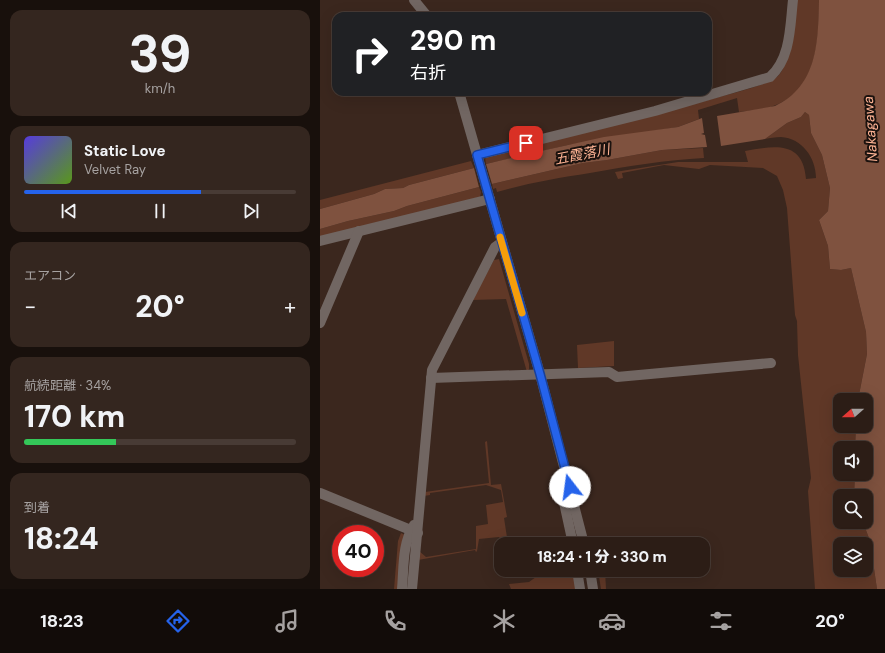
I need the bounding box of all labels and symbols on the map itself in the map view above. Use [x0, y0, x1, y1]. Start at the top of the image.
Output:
water label: Nakagawa [859, 95, 881, 162]
pin [509, 126, 543, 160]
water label: 五霞落川 [553, 139, 613, 168]
north arrow [833, 393, 873, 433]
position arrow [549, 466, 591, 508]
speed limit sign: 40 [332, 525, 384, 577]

